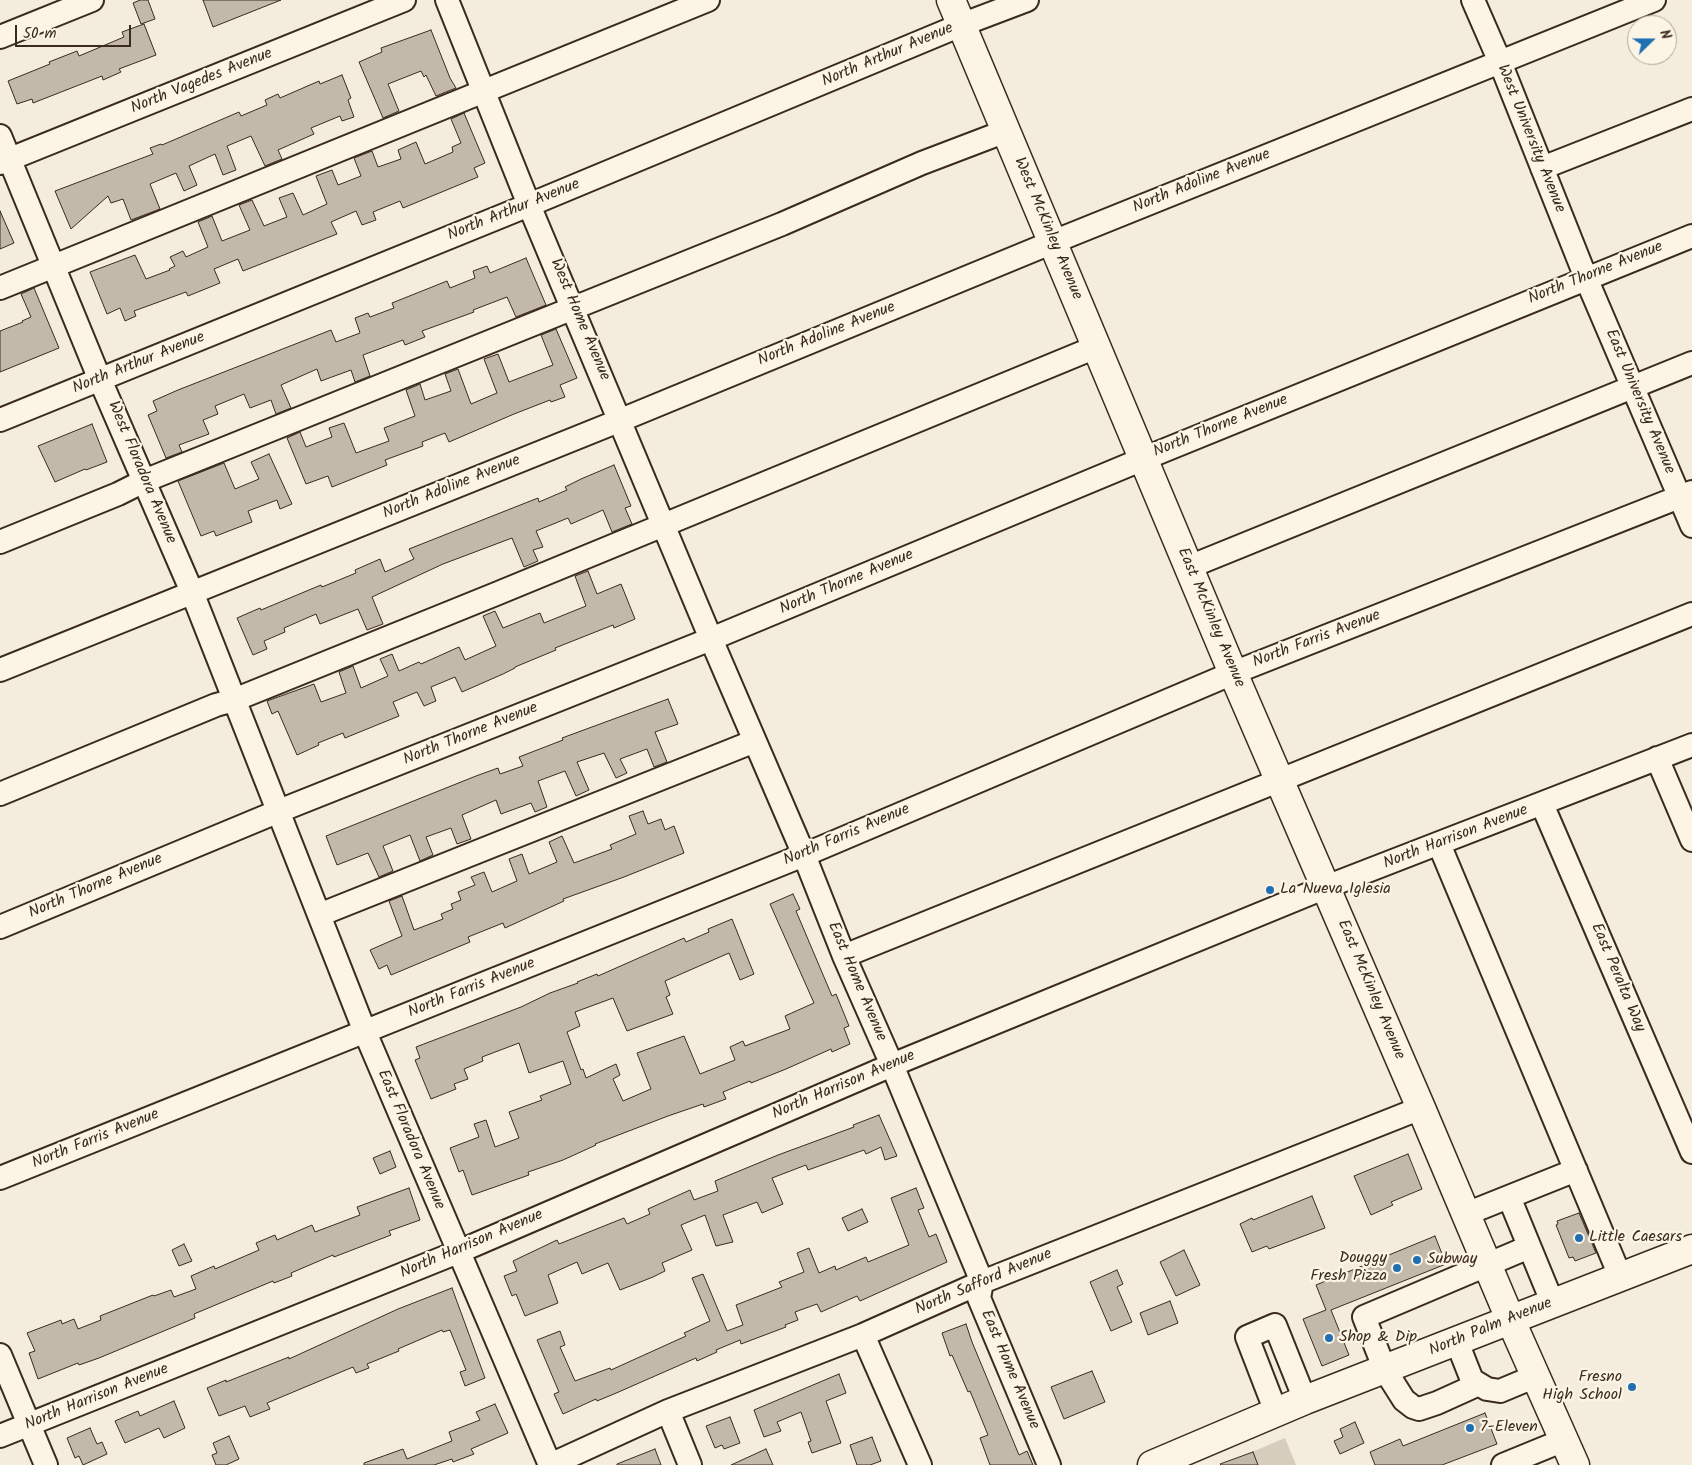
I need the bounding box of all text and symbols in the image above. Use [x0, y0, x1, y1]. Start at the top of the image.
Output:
scale bar [18, 15, 134, 47]
north arrow [1627, 15, 1677, 65]
street label: North Arthur Avenue [819, 20, 957, 92]
text: 50 m [23, 22, 57, 46]
text: N [1653, 27, 1677, 43]
street label: North Vagedes Avenue [128, 45, 276, 119]
street label: West University Avenue [1491, 62, 1569, 216]
street label: North Adoline Avenue [1130, 146, 1274, 218]
street label: West McKinley Avenue [1008, 155, 1086, 303]
street label: North Arthur Avenue [445, 176, 583, 246]
street label: North Thorne Avenue [1526, 238, 1666, 310]
street label: West Home Avenue [545, 256, 613, 384]
street label: North Adoline Avenue [755, 299, 899, 371]
street label: East University Avenue [1600, 327, 1678, 477]
street label: North Arthur Avenue [70, 329, 208, 399]
street label: North Thorne Avenue [1151, 391, 1291, 463]
street label: West Floradora Avenue [102, 399, 180, 547]
street label: North Adoline Avenue [380, 452, 524, 524]
street label: East McKinley Avenue [1172, 545, 1248, 691]
street label: North Thorne Avenue [777, 546, 917, 620]
street label: North Farris Avenue [1250, 607, 1384, 673]
street label: North Thorne Avenue [401, 699, 541, 771]
street label: North Farris Avenue [781, 801, 913, 871]
street label: North Harrison Avenue [1381, 802, 1531, 874]
street label: North Thorne Avenue [26, 850, 166, 924]
place label: La Nueva Iglesia [1280, 880, 1391, 900]
marker: La Nueva Iglesia [1264, 884, 1276, 896]
street label: East McKinley Avenue [1332, 917, 1408, 1063]
street label: East Home Avenue [822, 919, 890, 1045]
street label: East Peralta Way [1585, 921, 1649, 1035]
street label: North Farris Avenue [406, 955, 538, 1023]
street label: North Harrison Avenue [770, 1047, 918, 1125]
street label: East Floradora Avenue [372, 1067, 448, 1213]
street label: North Farris Avenue [30, 1106, 162, 1174]
street label: North Harrison Avenue [398, 1206, 546, 1284]
place label: Little Caesars [1589, 1228, 1682, 1248]
marker: Little Caesars [1573, 1232, 1585, 1244]
street label: North Safford Avenue [913, 1246, 1055, 1320]
place label: Douggy Fresh Pizza [1310, 1249, 1387, 1287]
place label: Subway [1427, 1250, 1477, 1270]
marker: Subway [1411, 1254, 1423, 1266]
marker: Douggy Fresh Pizza [1391, 1262, 1403, 1274]
street label: North Palm Avenue [1427, 1295, 1555, 1361]
street label: East Home Avenue [975, 1307, 1043, 1433]
place label: Shop & Dip [1339, 1328, 1417, 1348]
marker: Shop & Dip [1323, 1332, 1335, 1344]
street label: North Harrison Avenue [22, 1360, 172, 1436]
place label: Fresno High School [1542, 1368, 1622, 1406]
marker: Fresno High School [1626, 1381, 1638, 1393]
place label: 7-Eleven [1480, 1418, 1538, 1438]
marker: 7-Eleven [1464, 1422, 1476, 1434]

